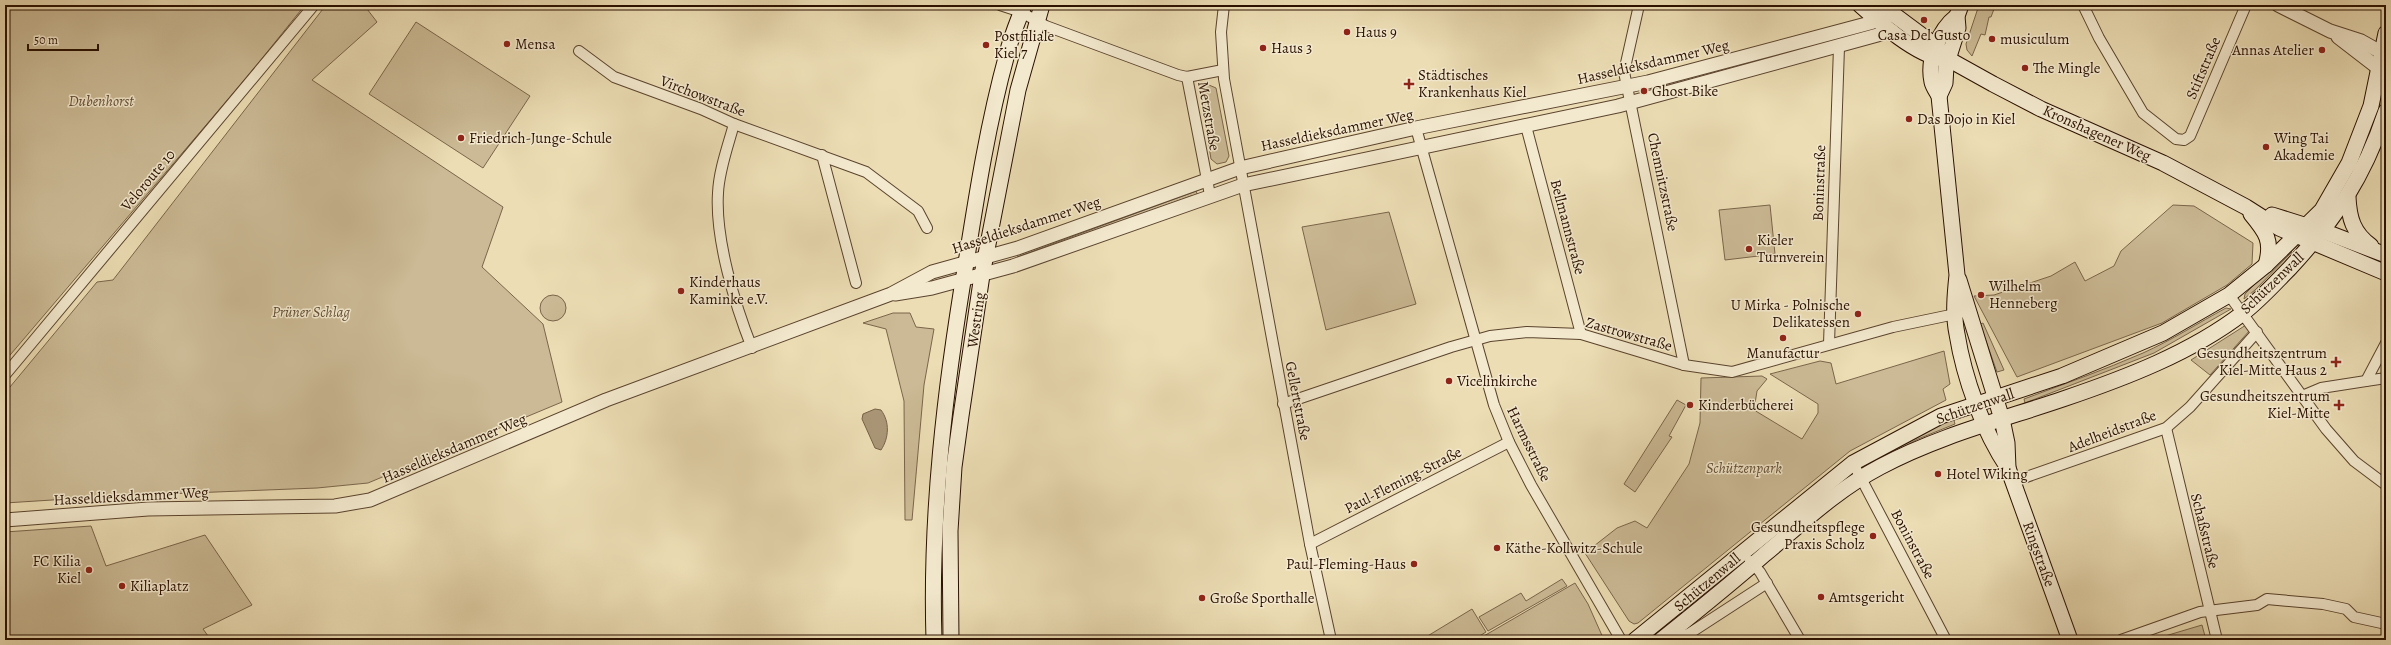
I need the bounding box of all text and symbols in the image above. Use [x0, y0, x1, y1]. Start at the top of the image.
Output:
marker: Casa Del Gusto [1919, 15, 1929, 25]
place label: Haus 9 [1355, 22, 1397, 42]
place label: Casa Del Gusto [1878, 25, 1970, 45]
scale bar [28, 26, 98, 52]
place label: Postfiliale Kiel 7 [994, 26, 1054, 63]
marker: Haus 9 [1342, 27, 1352, 37]
place label: musiculum [2000, 29, 2070, 49]
text: 50 m [34, 32, 58, 48]
street label: Stiftstraße [2181, 33, 2225, 102]
place label: Mensa [515, 34, 555, 54]
marker: musiculum [1987, 34, 1997, 44]
street label: Hasseldieksdammer Weg [1575, 35, 1731, 89]
place label: Haus 3 [1271, 38, 1312, 58]
marker: Mensa [502, 39, 512, 49]
marker: Postfiliale Kiel 7 [981, 40, 991, 50]
place label: Annas Atelier [2231, 40, 2314, 60]
marker: Haus 3 [1258, 43, 1268, 53]
marker: Annas Atelier [2317, 45, 2327, 55]
place label: The Mingle [2033, 58, 2101, 78]
marker: The Mingle [2020, 63, 2030, 73]
place label: Städtisches Krankenhaus Kiel [1418, 65, 1527, 102]
street label: Virchowstraße [657, 70, 749, 122]
marker: Städtisches Krankenhaus Kiel [1403, 78, 1415, 90]
street label: Metzstraße [1193, 80, 1225, 153]
place label: Ghost Bike [1652, 81, 1718, 101]
marker: Ghost Bike [1639, 86, 1649, 96]
park label: Dubenhorst [68, 91, 134, 111]
street label: Kronshagener Weg [2040, 100, 2155, 166]
street label: Hasseldieksdammer Weg [1259, 104, 1416, 156]
place label: Das Dojo in Kiel [1917, 109, 2016, 129]
marker: Das Dojo in Kiel [1904, 114, 1914, 124]
place label: Friedrich-Junge-Schule [469, 128, 612, 148]
place label: Wing Tai Akademie [2273, 128, 2335, 165]
street label: Chemnitzstraße [1643, 131, 1683, 233]
marker: Friedrich-Junge-Schule [456, 133, 466, 143]
marker: Wing Tai Akademie [2261, 142, 2271, 152]
street label: Boninstraße [1808, 144, 1830, 221]
street label: Veloroute 10 [116, 145, 180, 216]
street label: Bellmannstraße [1546, 177, 1590, 277]
street label: Hasseldieksdammer Weg [949, 191, 1103, 259]
place label: Kieler Turnverein [1757, 230, 1824, 267]
marker: Kieler Turnverein [1744, 244, 1754, 254]
street label: Schützenwall [2236, 247, 2308, 318]
place label: Kinderhaus Kaminke e.V. [689, 272, 769, 309]
place label: Wilhelm Henneberg [1988, 276, 2058, 313]
marker: Kinderhaus Kaminke e.V. [676, 286, 686, 296]
street label: Westring [962, 290, 990, 350]
marker: Wilhelm Henneberg [1976, 290, 1986, 300]
place label: U Mirka - Polnische Delikatessen [1731, 295, 1850, 332]
park label: Prüner Schlag [272, 302, 350, 322]
marker: U Mirka - Polnische Delikatessen [1853, 309, 1863, 319]
street label: Zastrowstraße [1583, 312, 1675, 356]
marker: Manufactur [1778, 333, 1788, 343]
place label: Manufactur [1747, 343, 1820, 363]
place label: Gesundheitszentrum Kiel-Mitte Haus 2 [2197, 343, 2328, 380]
marker: Gesundheitszentrum Kiel-Mitte Haus 2 [2330, 356, 2342, 368]
street label: Gellertstraße [1281, 360, 1316, 443]
place label: Vicelinkirche [1456, 371, 1537, 391]
marker: Vicelinkirche [1444, 376, 1454, 386]
street label: Schützenwall [1933, 383, 2017, 429]
place label: Gesundheitszentrum Kiel-Mitte [2200, 386, 2331, 423]
place label: Kinderbücherei [1698, 395, 1794, 415]
marker: Gesundheitszentrum Kiel-Mitte [2333, 399, 2345, 411]
marker: Kinderbücherei [1685, 400, 1695, 410]
street label: Harmsstraße [1502, 403, 1556, 485]
street label: Adelheidstraße [2064, 405, 2159, 457]
street label: Hasseldieksdammer Weg [379, 408, 530, 488]
street label: Paul-Fleming-Straße [1341, 442, 1465, 518]
park label: Schützenpark [1706, 458, 1782, 478]
place label: Hotel Wiking [1946, 464, 2028, 484]
marker: Hotel Wiking [1933, 469, 1943, 479]
street label: Hasseldieksdammer Weg [53, 482, 210, 510]
street label: Schaßstraße [2186, 491, 2224, 571]
street label: Boninstraße [1886, 506, 1940, 583]
place label: Gesundheitspflege Praxis Scholz [1751, 517, 1865, 554]
street label: Ringstraße [2018, 519, 2060, 590]
marker: Gesundheitspflege Praxis Scholz [1868, 531, 1878, 541]
place label: Käthe-Kollwitz-Schule [1505, 538, 1643, 558]
marker: Käthe-Kollwitz-Schule [1492, 543, 1502, 553]
street label: Schützenwall [1669, 548, 1745, 616]
place label: FC Kilia Kiel [33, 551, 81, 588]
place label: Paul-Fleming-Haus [1286, 554, 1406, 574]
marker: Paul-Fleming-Haus [1409, 559, 1419, 569]
marker: FC Kilia Kiel [84, 565, 94, 575]
place label: Kiliaplatz [130, 576, 189, 596]
marker: Kiliaplatz [117, 581, 127, 591]
place label: Amtsgericht [1828, 587, 1905, 607]
place label: Große Sporthalle [1210, 588, 1315, 608]
marker: Amtsgericht [1816, 592, 1826, 602]
marker: Große Sporthalle [1197, 593, 1207, 603]

